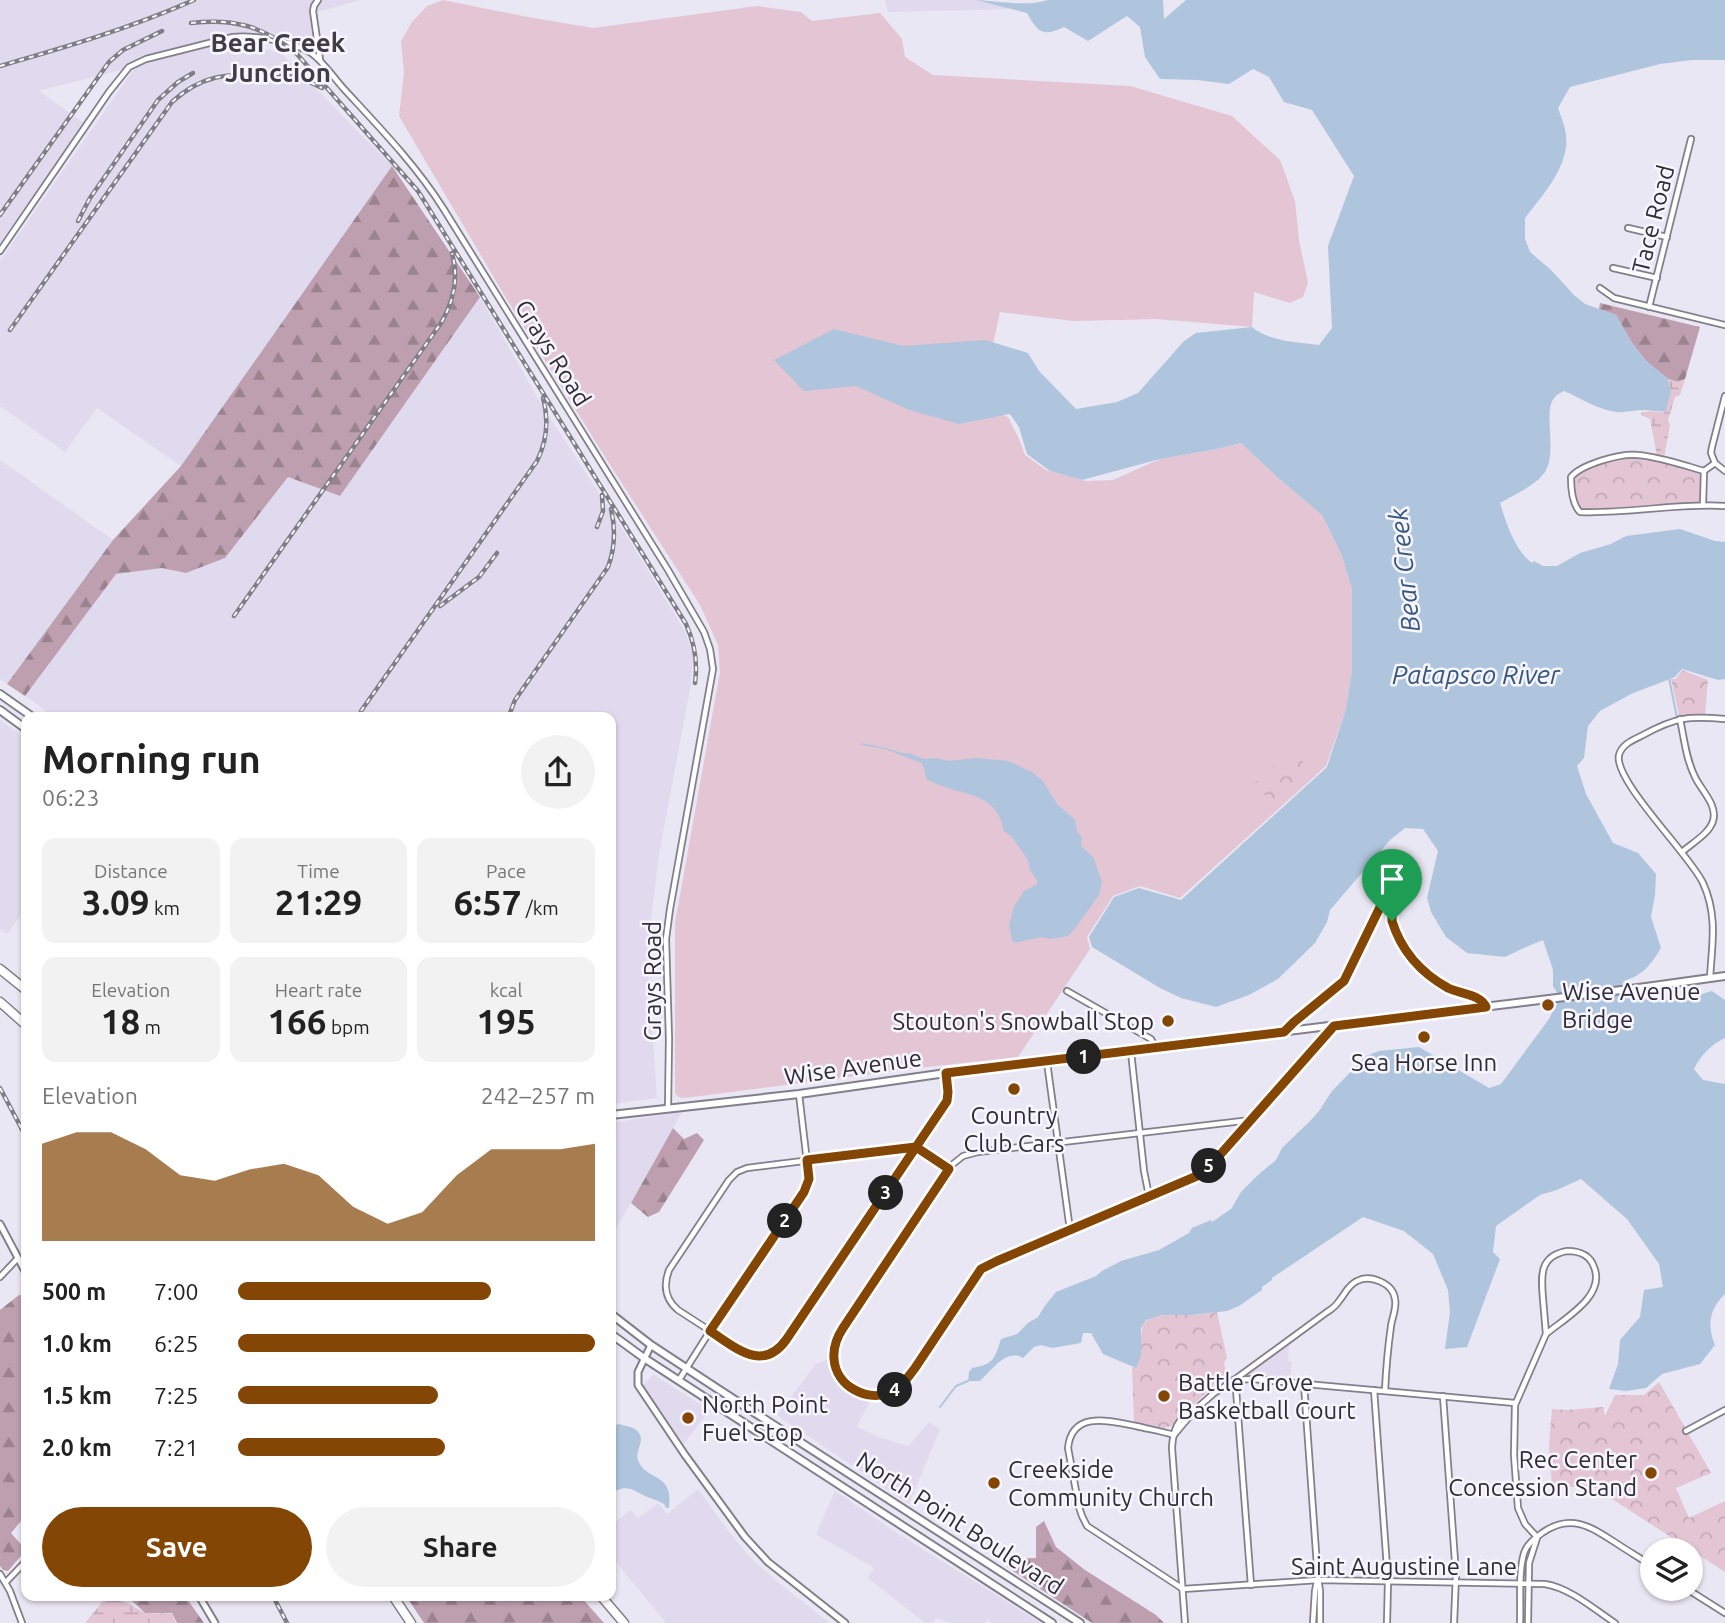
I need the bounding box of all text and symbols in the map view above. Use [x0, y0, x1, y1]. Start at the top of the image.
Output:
district label: Bear Creek Junction [211, 28, 346, 87]
street label: Tace Road [1627, 162, 1679, 276]
street label: Grays Road [510, 295, 596, 411]
water label: Bear Creek [1383, 506, 1425, 634]
water label: Patapsco River [1392, 660, 1561, 689]
button: share [521, 735, 595, 809]
text: Morning run [42, 738, 261, 780]
text: 06:23 [42, 785, 100, 810]
pin [1362, 849, 1422, 921]
text: Distance [94, 860, 168, 882]
text: Time [297, 860, 340, 882]
text: Pace [486, 860, 526, 882]
icon: arrive [1373, 860, 1411, 898]
text: 3.09 [82, 882, 150, 922]
text: 21:29 [275, 882, 362, 922]
text: 6:57 [454, 882, 521, 922]
text: km [150, 897, 180, 919]
text: /km [521, 897, 559, 919]
street label: Grays Road [639, 921, 666, 1041]
place label: Wise Avenue Bridge [1562, 978, 1701, 1033]
text: Elevation [91, 979, 170, 1001]
text: Heart rate [275, 979, 362, 1001]
text: kcal [490, 979, 523, 1001]
marker: Wise Avenue Bridge [1540, 997, 1556, 1013]
text: 18 [101, 1001, 140, 1041]
text: 166 [267, 1001, 327, 1041]
text: 195 [477, 1001, 536, 1041]
place label: Stouton's Snowball Stop [893, 1008, 1154, 1035]
marker: Stouton's Snowball Stop [1160, 1013, 1176, 1029]
text: m [140, 1016, 161, 1038]
text: bpm [327, 1016, 370, 1038]
marker: Sea Horse Inn [1416, 1029, 1432, 1045]
pin: 1 [1066, 1040, 1102, 1074]
street label: Wise Avenue [783, 1044, 923, 1090]
text: 1 [1078, 1045, 1089, 1067]
place label: Sea Horse Inn [1351, 1049, 1497, 1076]
marker: Country Club Cars [1006, 1081, 1022, 1097]
text: Elevation [42, 1083, 138, 1108]
text: 242–257 m [481, 1083, 595, 1108]
place label: Country Club Cars [964, 1102, 1064, 1157]
pin: 5 [1192, 1148, 1226, 1184]
text: 5 [1203, 1154, 1214, 1176]
pin: 3 [868, 1176, 903, 1210]
text: 3 [880, 1181, 891, 1203]
pin: 2 [768, 1204, 802, 1238]
text: 2 [779, 1209, 790, 1231]
text: 500 m [42, 1279, 106, 1304]
text: 7:00 [154, 1279, 199, 1304]
text: 1.0 km [42, 1331, 112, 1356]
text: 6:25 [154, 1331, 199, 1356]
place label: Battle Grove Basketball Court [1178, 1369, 1356, 1424]
pin: 4 [878, 1372, 912, 1408]
text: 4 [889, 1378, 900, 1400]
text: 1.5 km [42, 1383, 112, 1408]
text: 7:25 [154, 1383, 199, 1408]
marker: Battle Grove Basketball Court [1156, 1388, 1172, 1404]
place label: North Point Fuel Stop [702, 1391, 829, 1446]
marker: North Point Fuel Stop [680, 1410, 696, 1426]
text: 2.0 km [42, 1435, 112, 1460]
text: 7:21 [154, 1435, 199, 1460]
street label: North Point Boulevard [852, 1446, 1068, 1600]
place label: Rec Center Concession Stand [1448, 1446, 1637, 1501]
place label: Creekside Community Church [1008, 1456, 1214, 1511]
marker: Rec Center Concession Stand [1643, 1465, 1659, 1481]
marker: Creekside Community Church [986, 1475, 1002, 1491]
button: Save [42, 1507, 312, 1587]
button: Share [326, 1507, 595, 1587]
map controls [1640, 1538, 1703, 1601]
button: layers [1640, 1538, 1703, 1601]
street label: Saint Augustine Lane [1291, 1553, 1517, 1580]

